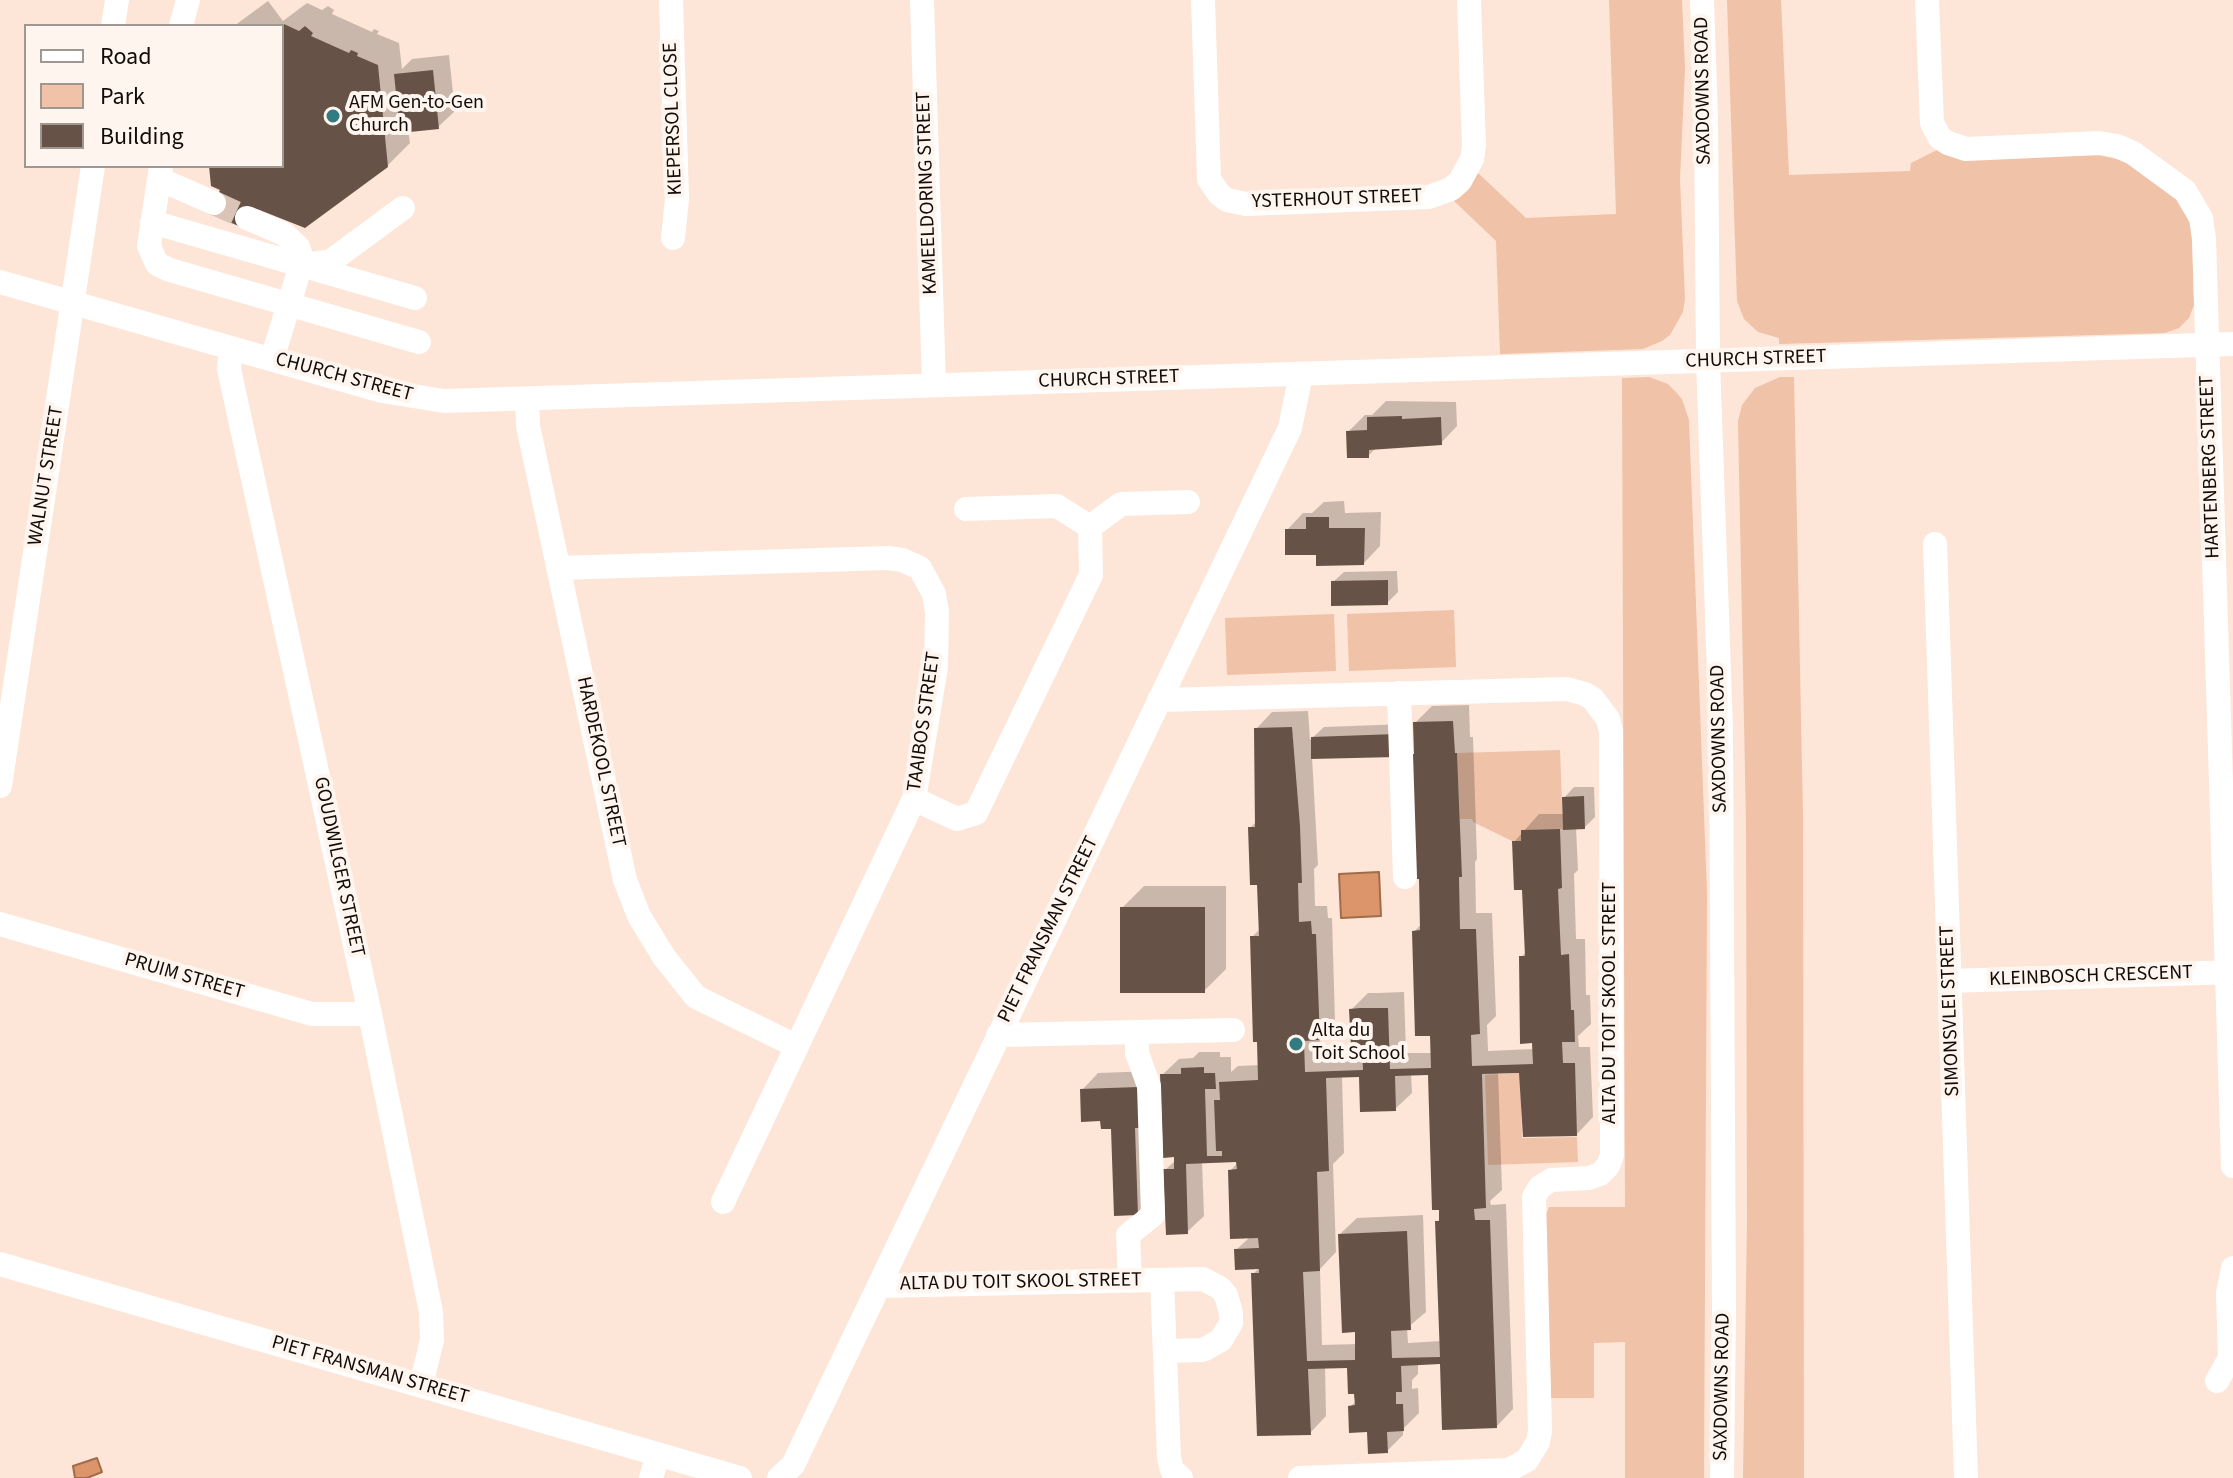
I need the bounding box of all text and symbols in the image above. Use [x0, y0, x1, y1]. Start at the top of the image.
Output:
street label: SAXDOWNS ROAD [1691, 17, 1717, 165]
legend [24, 24, 284, 168]
text: Road [100, 39, 152, 74]
street label: KIEPERSOL CLOSE [659, 42, 689, 196]
text: Park [100, 79, 145, 114]
street label: KAMEELDORING STREET [912, 91, 944, 295]
place label: AFM Gen-to-Gen Church [349, 92, 484, 139]
marker: AFM Gen-to-Gen Church [324, 107, 342, 125]
text: Building [100, 119, 184, 154]
street label: YSTERHOUT STREET [1252, 185, 1422, 215]
street label: CHURCH STREET [1685, 346, 1827, 374]
street label: CHURCH STREET [273, 348, 415, 408]
street label: CHURCH STREET [1038, 366, 1180, 394]
street label: HARTENBERG STREET [2196, 375, 2226, 559]
street label: WALNUT STREET [24, 404, 70, 548]
street label: TAAIBOS STREET [903, 651, 947, 793]
street label: SAXDOWNS ROAD [1707, 665, 1733, 813]
street label: HARDEKOOL STREET [570, 675, 630, 849]
street label: GOUDWILGER STREET [307, 775, 369, 959]
street label: PIET FRANSMAN STREET [993, 833, 1105, 1027]
street label: ALTA DU TOIT SKOOL STREET [1599, 882, 1623, 1124]
street label: SIMONSVLEI STREET [1936, 925, 1966, 1097]
street label: PRUIM STREET [121, 948, 247, 1006]
street label: KLEINBOSCH CRESCENT [1989, 961, 2193, 993]
place label: Alta du Toit School [1312, 1020, 1405, 1067]
marker: Alta du Toit School [1287, 1035, 1305, 1053]
street label: ALTA DU TOIT SKOOL STREET [900, 1269, 1142, 1297]
street label: SAXDOWNS ROAD [1710, 1313, 1736, 1461]
street label: PIET FRANSMAN STREET [269, 1331, 471, 1411]

